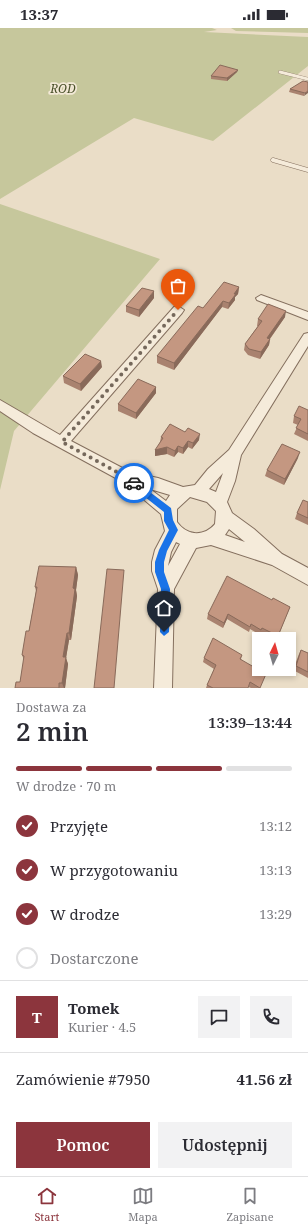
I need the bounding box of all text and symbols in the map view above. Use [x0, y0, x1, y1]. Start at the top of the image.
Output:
text: 13:37 [20, 4, 58, 24]
park label: ROD [49, 80, 76, 97]
pin [161, 269, 195, 310]
icon: bag [167, 275, 189, 297]
courier [114, 463, 154, 503]
icon: car [123, 472, 145, 494]
pin [147, 591, 181, 632]
icon: home [153, 597, 175, 619]
north arrow [252, 632, 296, 676]
map controls [252, 632, 296, 676]
text: Dostawa za [16, 698, 87, 716]
text: 13:39–13:44 [208, 712, 292, 732]
text: 2 min [16, 713, 89, 749]
text: W drodze · 70 m [16, 777, 116, 795]
icon: check [16, 815, 38, 837]
text: Przyjęte [50, 816, 108, 836]
text: 13:12 [259, 817, 292, 835]
icon: check [16, 859, 38, 881]
text: W przygotowaniu [50, 860, 178, 880]
text: 13:13 [259, 861, 292, 879]
icon: check [16, 903, 38, 925]
text: W drodze [50, 904, 119, 924]
text: 13:29 [259, 905, 292, 923]
text: Dostarczone [50, 948, 139, 968]
button: chat [198, 996, 240, 1038]
button: phone [250, 996, 292, 1038]
text: Tomek [68, 998, 119, 1018]
text: T [32, 1007, 42, 1027]
text: Kurier · 4.5 [68, 1018, 136, 1036]
text: Zamówienie #7950 [16, 1069, 150, 1089]
text: 41.56 zł [237, 1069, 292, 1089]
button: Pomoc [16, 1122, 150, 1168]
button: Udostępnij [158, 1122, 292, 1168]
tab: Start [34, 1185, 59, 1224]
tab: Mapa [128, 1185, 158, 1224]
tab: Zapisane [226, 1185, 274, 1224]

